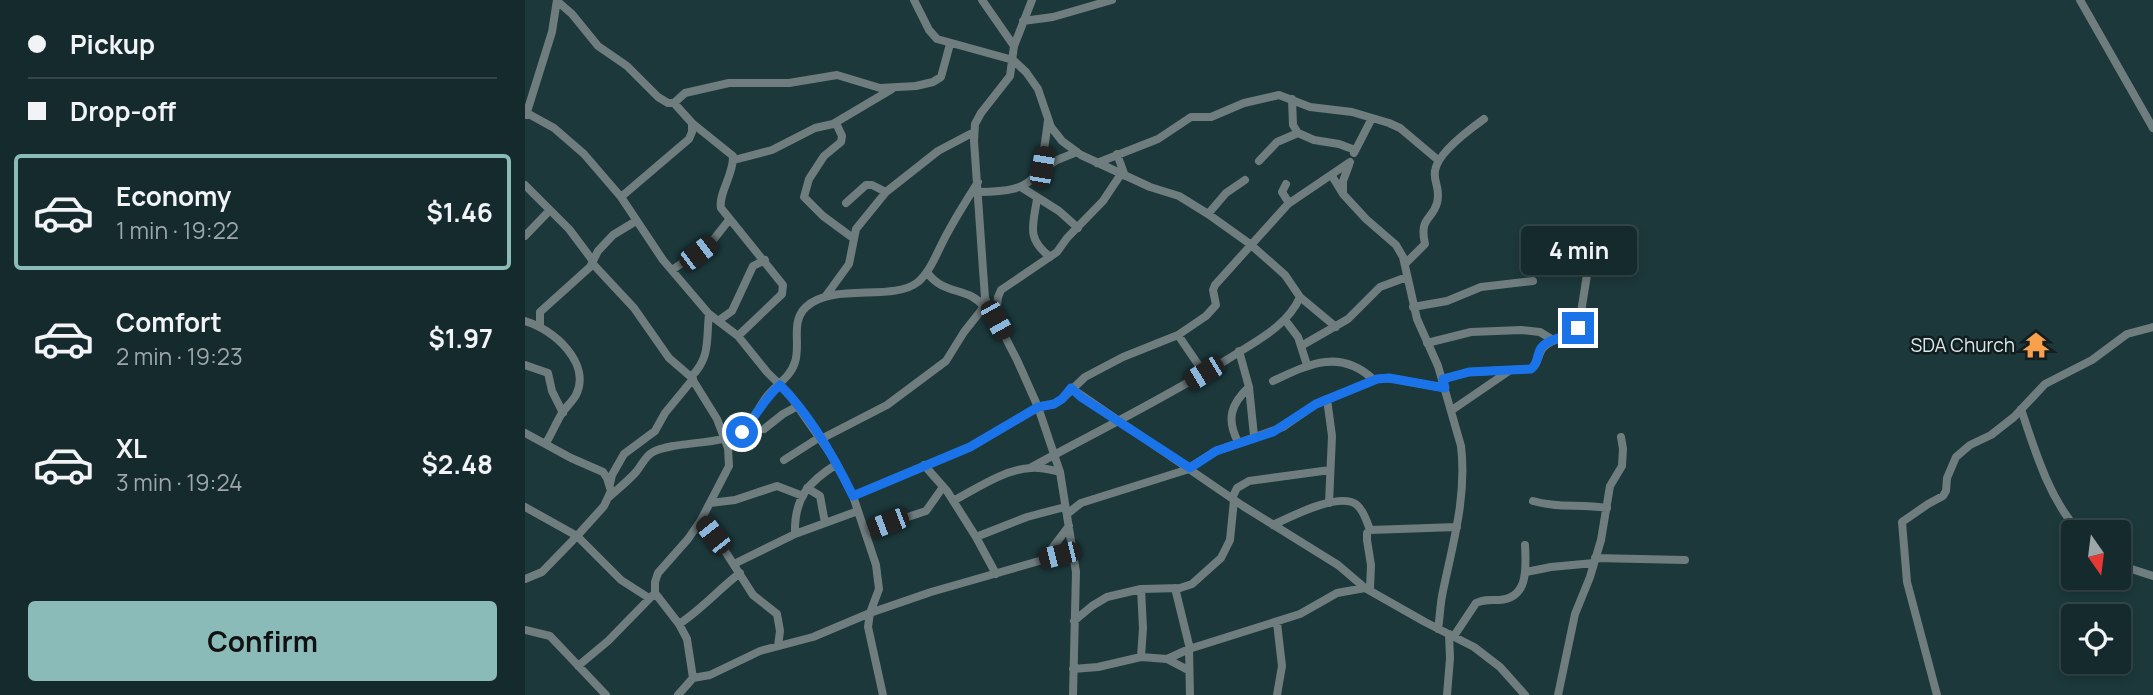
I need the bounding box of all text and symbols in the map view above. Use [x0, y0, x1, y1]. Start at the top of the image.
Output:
text: Pickup [70, 26, 155, 62]
text: Drop-off [70, 93, 176, 129]
car [1029, 144, 1056, 190]
text: Economy [116, 178, 231, 214]
icon: car [32, 181, 95, 244]
text: $1.46 [426, 194, 493, 230]
text: 1 min · 19:22 [116, 214, 239, 246]
callout: 4 min [1520, 226, 1636, 276]
car [675, 232, 722, 274]
text: 4 min [1549, 234, 1609, 266]
car [977, 297, 1016, 343]
text: Comfort [116, 304, 222, 340]
icon: car [32, 307, 95, 370]
route end [1562, 312, 1594, 344]
text: $1.97 [428, 320, 493, 356]
temple icon: SDA Church [2021, 330, 2051, 360]
place label: SDA Church [1910, 332, 2015, 358]
text: 2 min · 19:23 [116, 340, 243, 372]
car [1181, 353, 1228, 393]
route start [726, 416, 758, 448]
text: XL [116, 430, 147, 466]
icon: car [32, 433, 95, 496]
text: $2.48 [422, 446, 493, 482]
text: 3 min · 19:24 [116, 466, 243, 498]
car [865, 506, 912, 540]
car [692, 512, 735, 558]
north arrow [2061, 520, 2131, 590]
map controls [2061, 520, 2131, 674]
car [1037, 540, 1082, 570]
button: Confirm [28, 601, 497, 681]
button: locate [2061, 604, 2131, 674]

